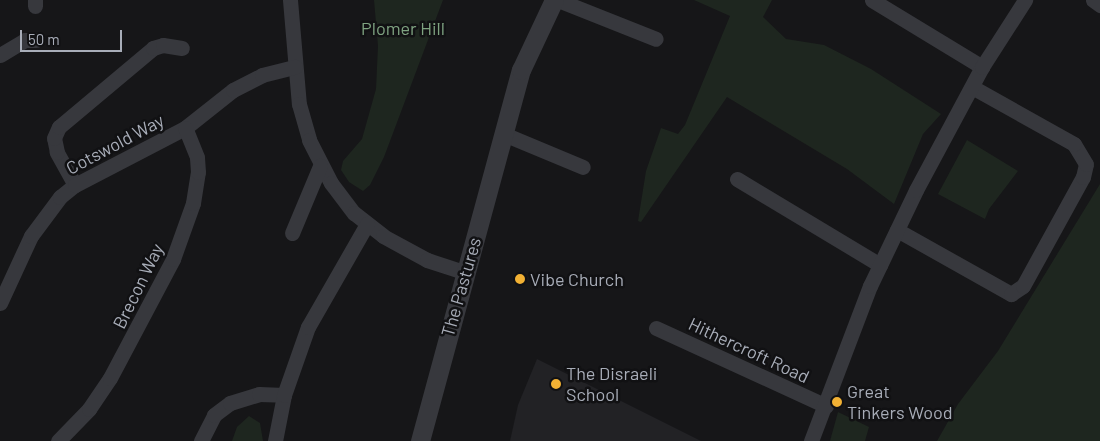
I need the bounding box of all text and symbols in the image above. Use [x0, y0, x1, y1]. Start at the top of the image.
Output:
park label: Plomer Hill [361, 17, 445, 39]
scale bar [22, 20, 125, 52]
text: 50 m [28, 30, 60, 48]
street label: Cotswold Way [62, 109, 168, 179]
street label: The Pastures [437, 235, 485, 339]
street label: Brecon Way [108, 240, 168, 332]
place label: Vibe Church [530, 268, 624, 290]
marker: Vibe Church [514, 273, 526, 285]
street label: Hithercroft Road [685, 313, 813, 387]
place label: The Disraeli School [566, 363, 657, 406]
marker: The Disraeli School [550, 378, 562, 390]
place label: Great Tinkers Wood [847, 381, 953, 424]
marker: Great Tinkers Wood [831, 396, 843, 408]

